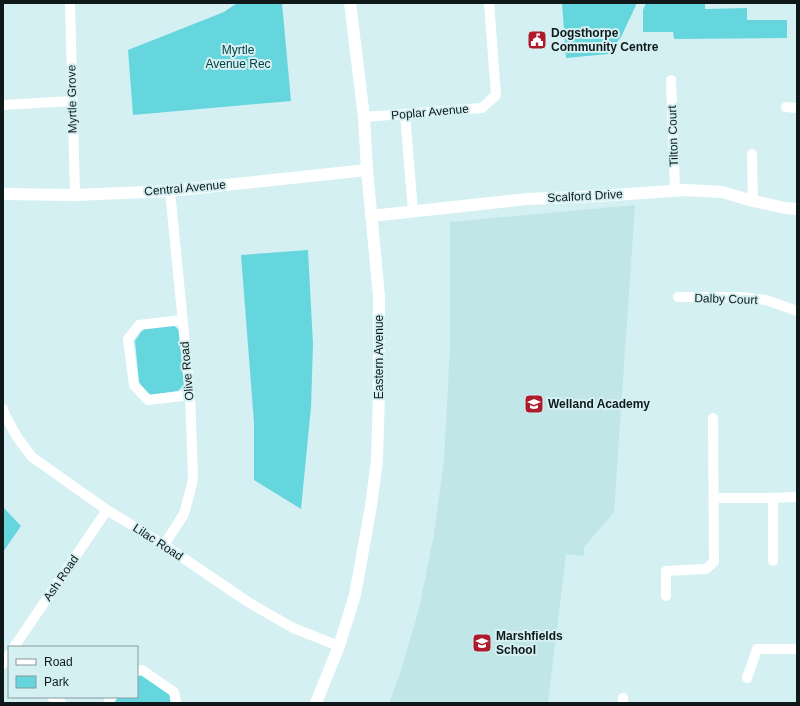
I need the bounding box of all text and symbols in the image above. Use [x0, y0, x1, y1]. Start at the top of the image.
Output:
place label: Dogsthorpe Community Centre [551, 26, 659, 54]
public building icon: Dogsthorpe Community Centre [526, 29, 548, 51]
park label: Myrtle Avenue Rec [205, 43, 271, 71]
street label: Myrtle Grove [64, 64, 80, 133]
street label: Poplar Avenue [391, 102, 470, 122]
street label: Tilton Court [665, 104, 681, 167]
street label: Central Avenue [144, 177, 227, 199]
street label: Scalford Drive [547, 187, 623, 205]
street label: Dalby Court [694, 291, 759, 307]
street label: Eastern Avenue [372, 314, 386, 399]
street label: Olive Road [177, 341, 197, 401]
school or university icon: Welland Academy [523, 393, 545, 415]
place label: Welland Academy [548, 397, 650, 411]
street label: Lilac Road [130, 521, 186, 563]
street label: Ash Road [40, 552, 82, 604]
place label: Marshfields School [496, 629, 563, 657]
school or university icon: Marshfields School [471, 632, 493, 654]
legend [8, 646, 138, 698]
text: Road [44, 655, 73, 669]
text: Park [44, 675, 70, 689]

